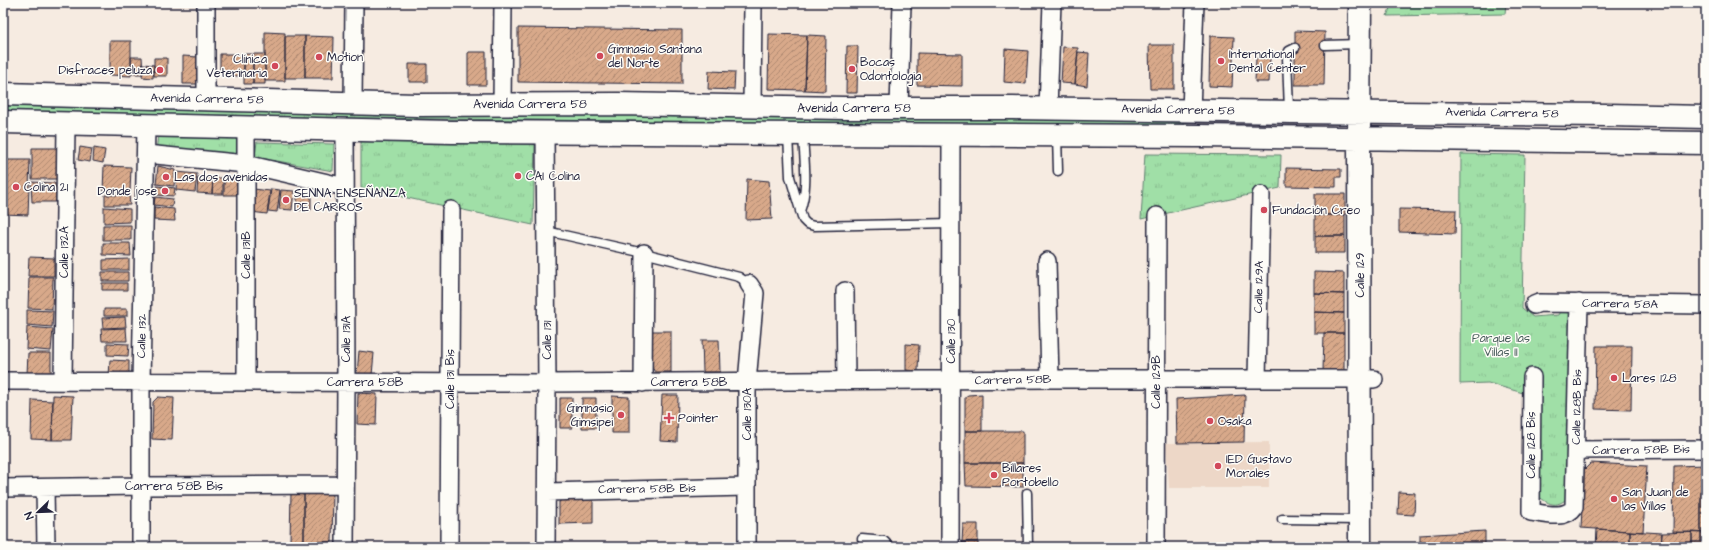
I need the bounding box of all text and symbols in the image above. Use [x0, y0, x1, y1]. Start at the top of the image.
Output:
place label: Gimnasio Santana del Norte [608, 41, 702, 72]
place label: International Dental Center [1229, 46, 1306, 77]
place label: Motion [327, 49, 363, 66]
place label: Clínica Veterinaria [207, 51, 267, 82]
marker: Gimnasio Santana del Norte [595, 51, 605, 61]
marker: Motion [314, 52, 324, 62]
place label: Bocas Odontologia [860, 54, 921, 86]
marker: International Dental Center [1216, 56, 1226, 66]
marker: Clínica Veterinaria [270, 61, 280, 71]
place label: Disfraces peluza [58, 62, 152, 79]
marker: Bocas Odontologia [847, 64, 857, 74]
marker: Disfraces peluza [155, 65, 165, 75]
street label: Avenida Carrera 58 [150, 90, 264, 108]
street label: Avenida Carrera 58 [473, 96, 587, 113]
street label: Avenida Carrera 58 [797, 100, 911, 117]
street label: Avenida Carrera 58 [1121, 101, 1235, 119]
street label: Avenida Carrera 58 [1445, 104, 1559, 122]
place label: CAI Colina [526, 168, 580, 185]
place label: Las dos avenidas [174, 169, 268, 186]
marker: CAI Colina [513, 171, 523, 181]
marker: Las dos avenidas [161, 172, 171, 182]
place label: Colina 21 [24, 179, 69, 196]
marker: Colina 21 [11, 182, 21, 192]
place label: Donde jose [98, 183, 157, 200]
place label: SENNA ENSEÑANZA DE CARROS [294, 184, 406, 216]
marker: Donde jose [160, 186, 170, 196]
marker: SENNA ENSEÑANZA DE CARROS [281, 195, 291, 205]
place label: Fundación Creo [1272, 202, 1360, 219]
marker: Fundación Creo [1259, 205, 1269, 215]
street label: Calle 132A [56, 226, 73, 278]
street label: Calle 131B [238, 231, 255, 279]
street label: Calle 129 [1352, 252, 1369, 297]
street label: Calle 129A [1250, 260, 1268, 313]
street label: Carrera 58A [1582, 295, 1658, 313]
street label: Calle 132 [133, 314, 151, 358]
street label: Calle 131A [338, 315, 355, 362]
street label: Calle 130 [943, 318, 960, 363]
street label: Calle 131 [539, 320, 556, 359]
park label: Parque las Villas II [1472, 330, 1530, 361]
street label: Calle 131 Bis [442, 349, 459, 409]
street label: Calle 129B [1148, 355, 1165, 409]
street label: Calle 128B Bis [1568, 369, 1586, 445]
place label: Lares 128 [1622, 370, 1677, 387]
street label: Carrera 58B [975, 371, 1052, 389]
marker: Lares 128 [1609, 373, 1619, 383]
street label: Carrera 58B [327, 374, 404, 391]
street label: Carrera 58B [651, 374, 728, 391]
street label: Calle 130A [739, 387, 756, 440]
place label: Gimnasio Gimsipei [567, 400, 613, 431]
marker: Gimnasio Gimsipei [616, 410, 626, 420]
place label: Pointer [678, 410, 719, 427]
street label: Calle 128 Bis [1523, 411, 1540, 479]
marker: Pointer [663, 412, 675, 424]
place label: Osaka [1218, 413, 1252, 430]
marker: Osaka [1205, 416, 1215, 426]
street label: Carrera 58B Bis [1592, 441, 1690, 459]
place label: IED Gustavo Morales [1226, 451, 1292, 482]
place label: Billares Portobello [1002, 460, 1059, 491]
marker: IED Gustavo Morales [1213, 461, 1223, 471]
marker: Billares Portobello [989, 470, 999, 480]
street label: Carrera 58B Bis [125, 478, 223, 495]
street label: Carrera 58B Bis [598, 480, 696, 498]
place label: San Juan de las Villas [1622, 484, 1689, 515]
north arrow [18, 492, 58, 532]
marker: San Juan de las Villas [1609, 494, 1619, 504]
text: N [21, 510, 38, 522]

